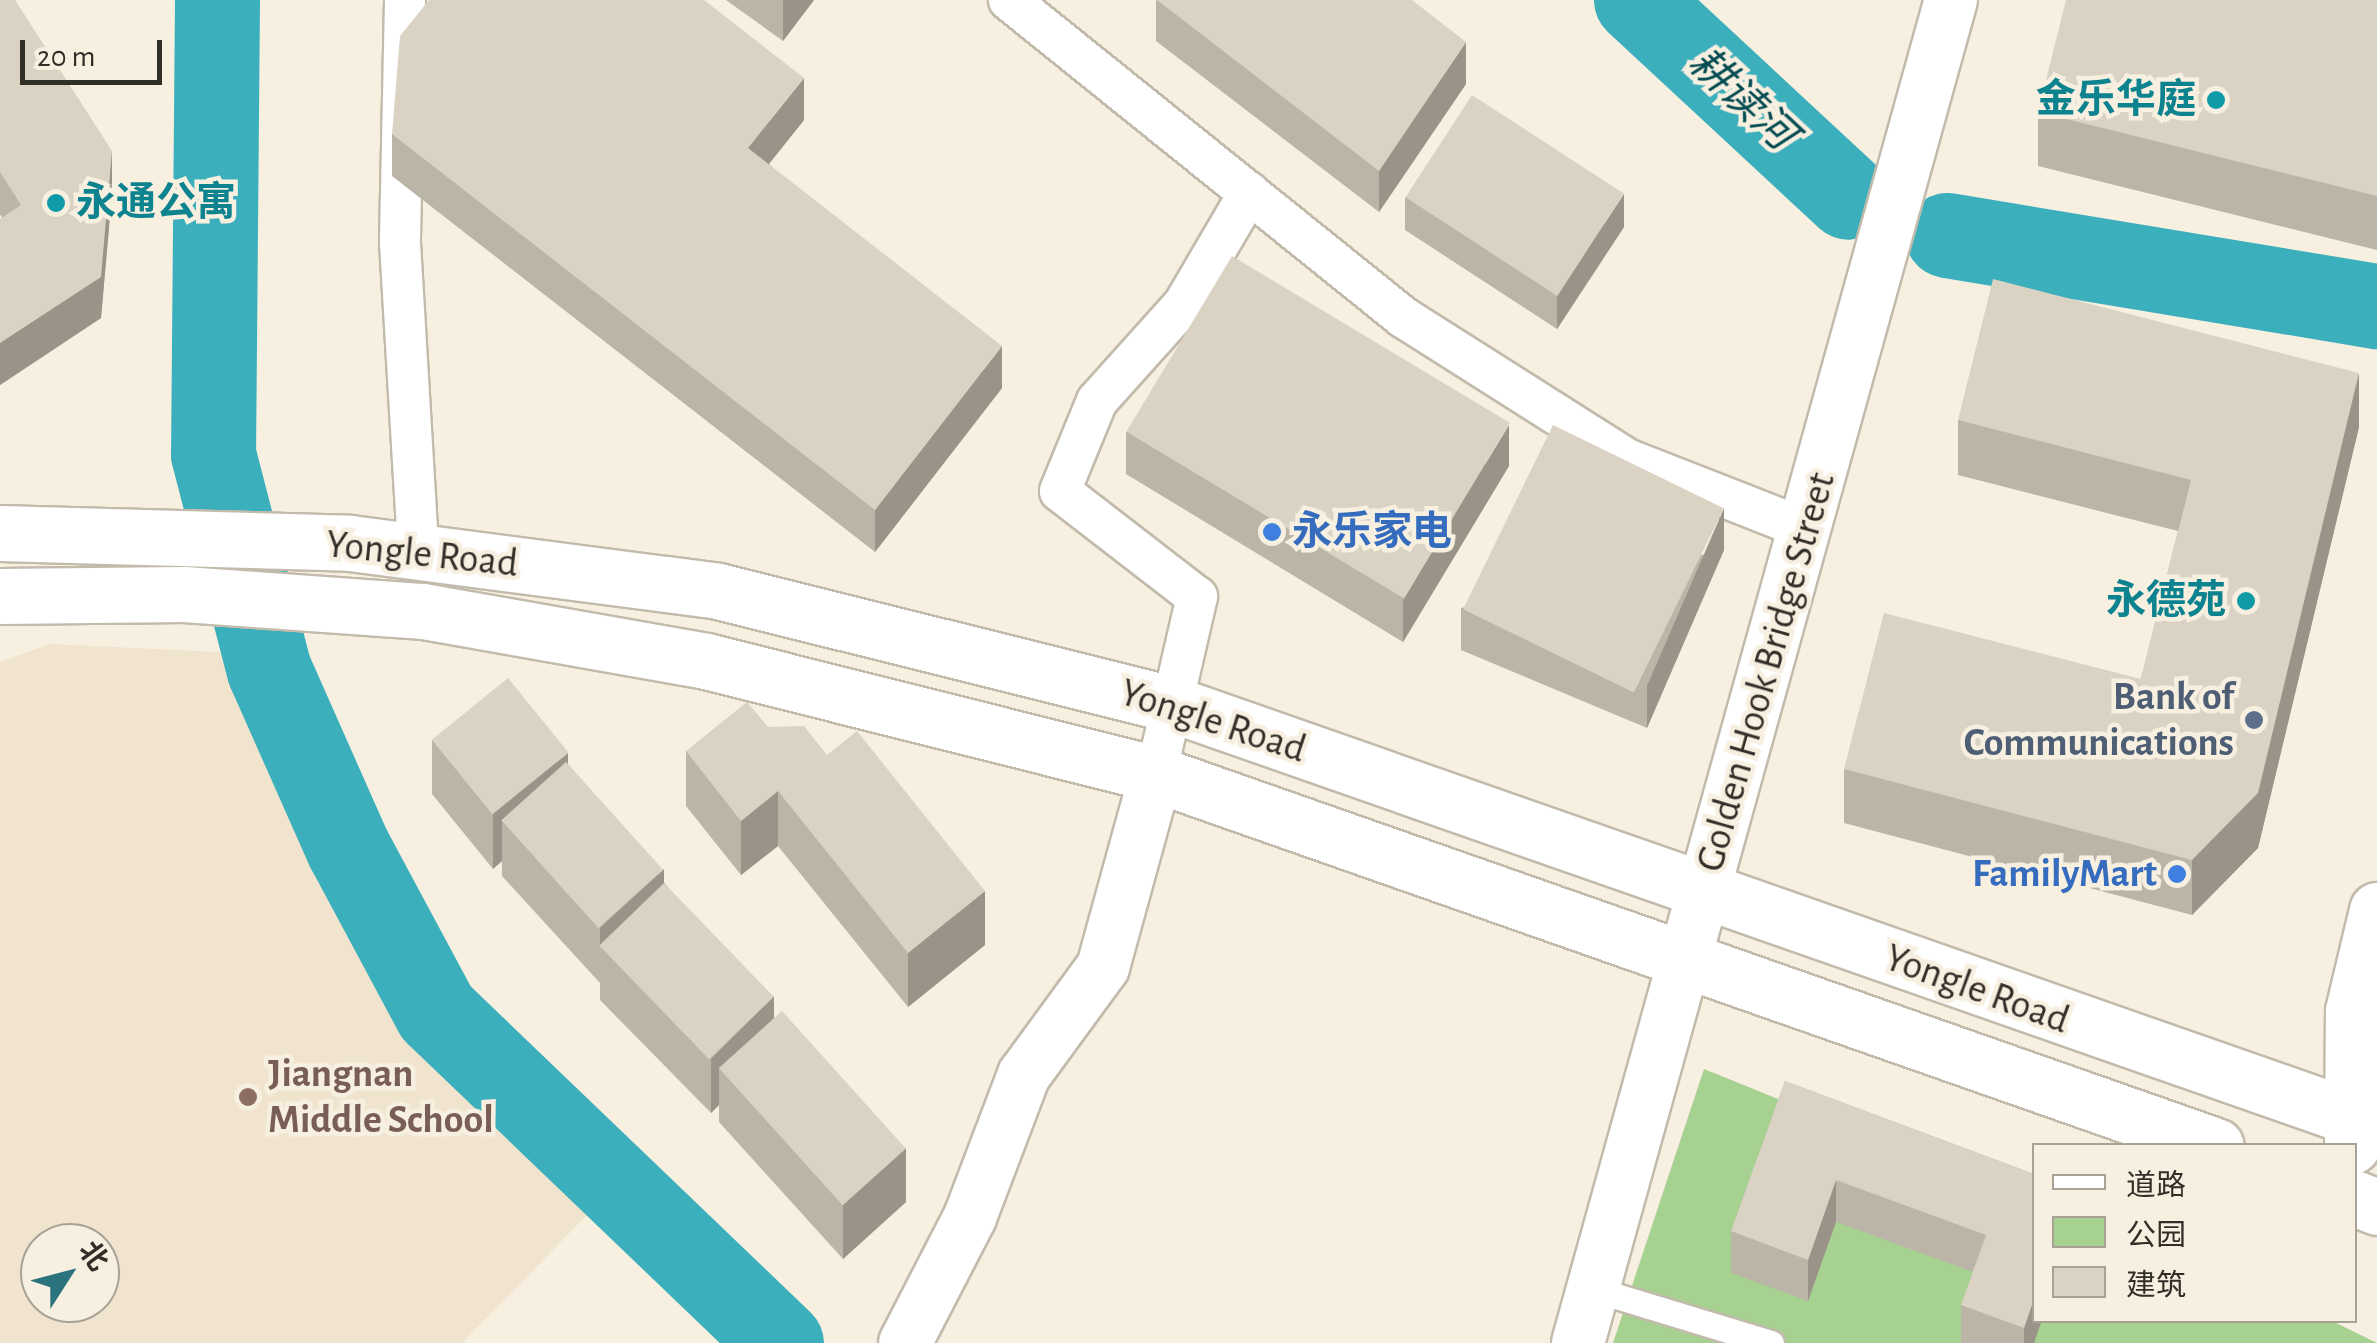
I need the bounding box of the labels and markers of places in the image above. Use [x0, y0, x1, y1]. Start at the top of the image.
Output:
place label: 金乐华庭 [2036, 76, 2196, 124]
marker: 金乐华庭 [2205, 89, 2227, 111]
place label: 永通公寓 [76, 179, 236, 227]
marker: 永通公寓 [45, 192, 67, 214]
place label: 永乐家电 [1292, 508, 1452, 556]
marker: 永乐家电 [1261, 521, 1283, 543]
place label: 永德苑 [2106, 577, 2226, 625]
marker: 永德苑 [2235, 590, 2257, 612]
place label: Bank of Communications [1964, 673, 2234, 767]
marker: Bank of Communications [2243, 709, 2265, 731]
place label: FamilyMart [1972, 850, 2157, 898]
marker: FamilyMart [2166, 863, 2188, 885]
place label: Jiangnan Middle School [268, 1050, 494, 1144]
marker: Jiangnan Middle School [237, 1086, 259, 1108]

